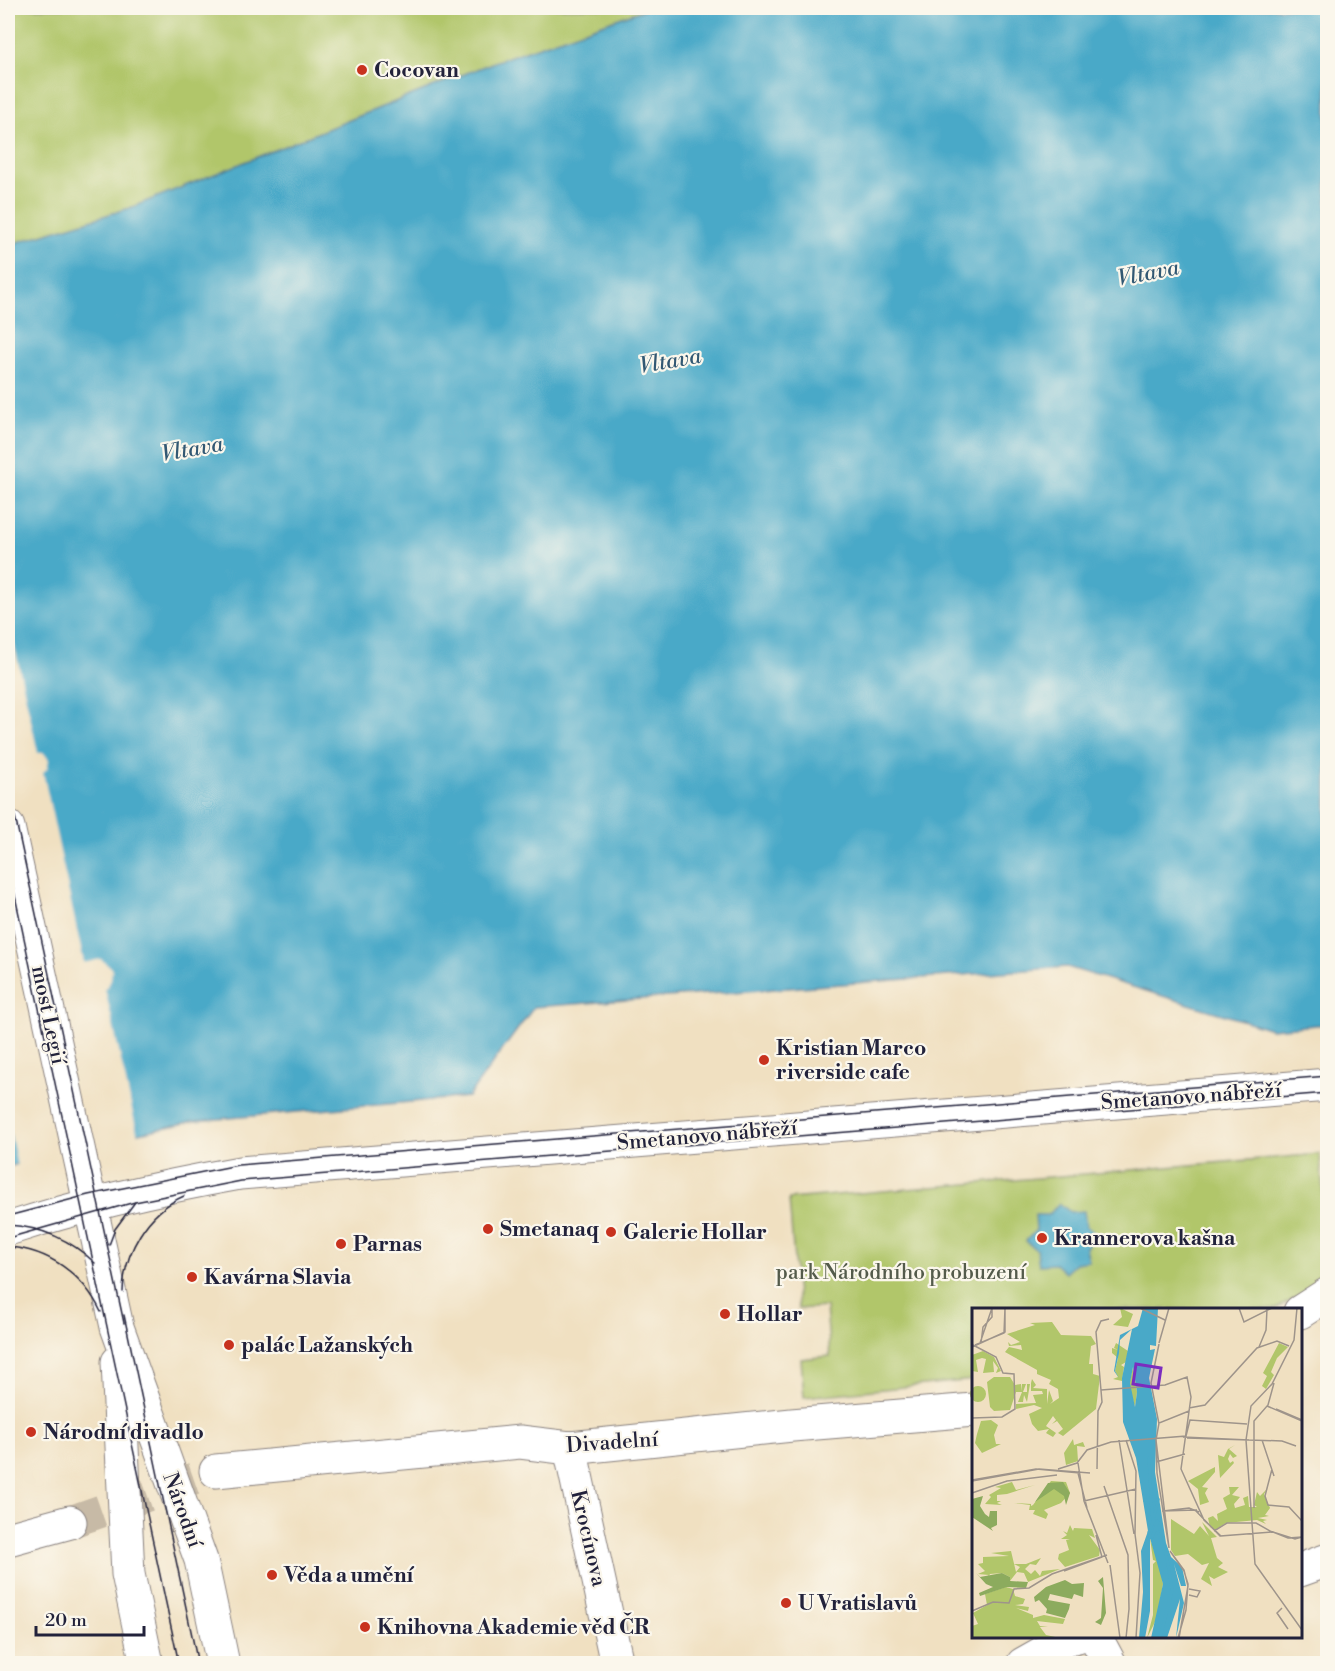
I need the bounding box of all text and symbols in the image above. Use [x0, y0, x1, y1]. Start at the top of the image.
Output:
place label: Cocovan [374, 58, 459, 84]
marker: Cocovan [355, 63, 369, 77]
water label: Vltava [1115, 254, 1182, 293]
water label: Vltava [637, 343, 704, 380]
water label: Vltava [159, 431, 226, 468]
street label: most Legií [25, 963, 71, 1068]
place label: Kristian Marco riverside cafe [776, 1036, 926, 1086]
marker: Kristian Marco riverside cafe [757, 1053, 771, 1067]
street label: Smetanovo nábřeží [1100, 1078, 1283, 1116]
street label: Smetanovo nábřeží [616, 1115, 799, 1157]
place label: Smetanaq [500, 1217, 599, 1243]
place label: Galerie Hollar [623, 1220, 767, 1246]
marker: Smetanaq [481, 1222, 495, 1236]
marker: Galerie Hollar [604, 1225, 618, 1239]
place label: Krannerova kašna [1054, 1226, 1236, 1252]
marker: Krannerova kašna [1035, 1231, 1049, 1245]
place label: Parnas [353, 1232, 422, 1258]
marker: Parnas [334, 1237, 348, 1251]
park label: park Národního probuzení [776, 1260, 1027, 1286]
place label: Kavárna Slavia [204, 1265, 352, 1291]
marker: Kavárna Slavia [185, 1270, 199, 1284]
place label: Hollar [737, 1302, 803, 1328]
marker: Hollar [718, 1307, 732, 1321]
inset map [972, 1308, 1302, 1638]
place label: palác Lažanských [241, 1333, 413, 1359]
marker: palác Lažanských [222, 1338, 236, 1352]
place label: Národní divadlo [43, 1420, 204, 1446]
marker: Národní divadlo [24, 1425, 38, 1439]
street label: Divadelní [565, 1427, 660, 1459]
street label: Národní [157, 1469, 208, 1552]
street label: Krocínova [564, 1487, 612, 1589]
place label: Věda a umění [283, 1563, 415, 1589]
marker: Věda a umění [265, 1568, 279, 1582]
place label: U Vratislavů [798, 1591, 917, 1617]
marker: U Vratislavů [779, 1596, 793, 1610]
scale bar [36, 1599, 144, 1637]
text: 20 m [45, 1609, 87, 1632]
place label: Knihovna Akademie věd ČR [377, 1612, 650, 1641]
marker: Knihovna Akademie věd ČR [358, 1620, 372, 1634]

